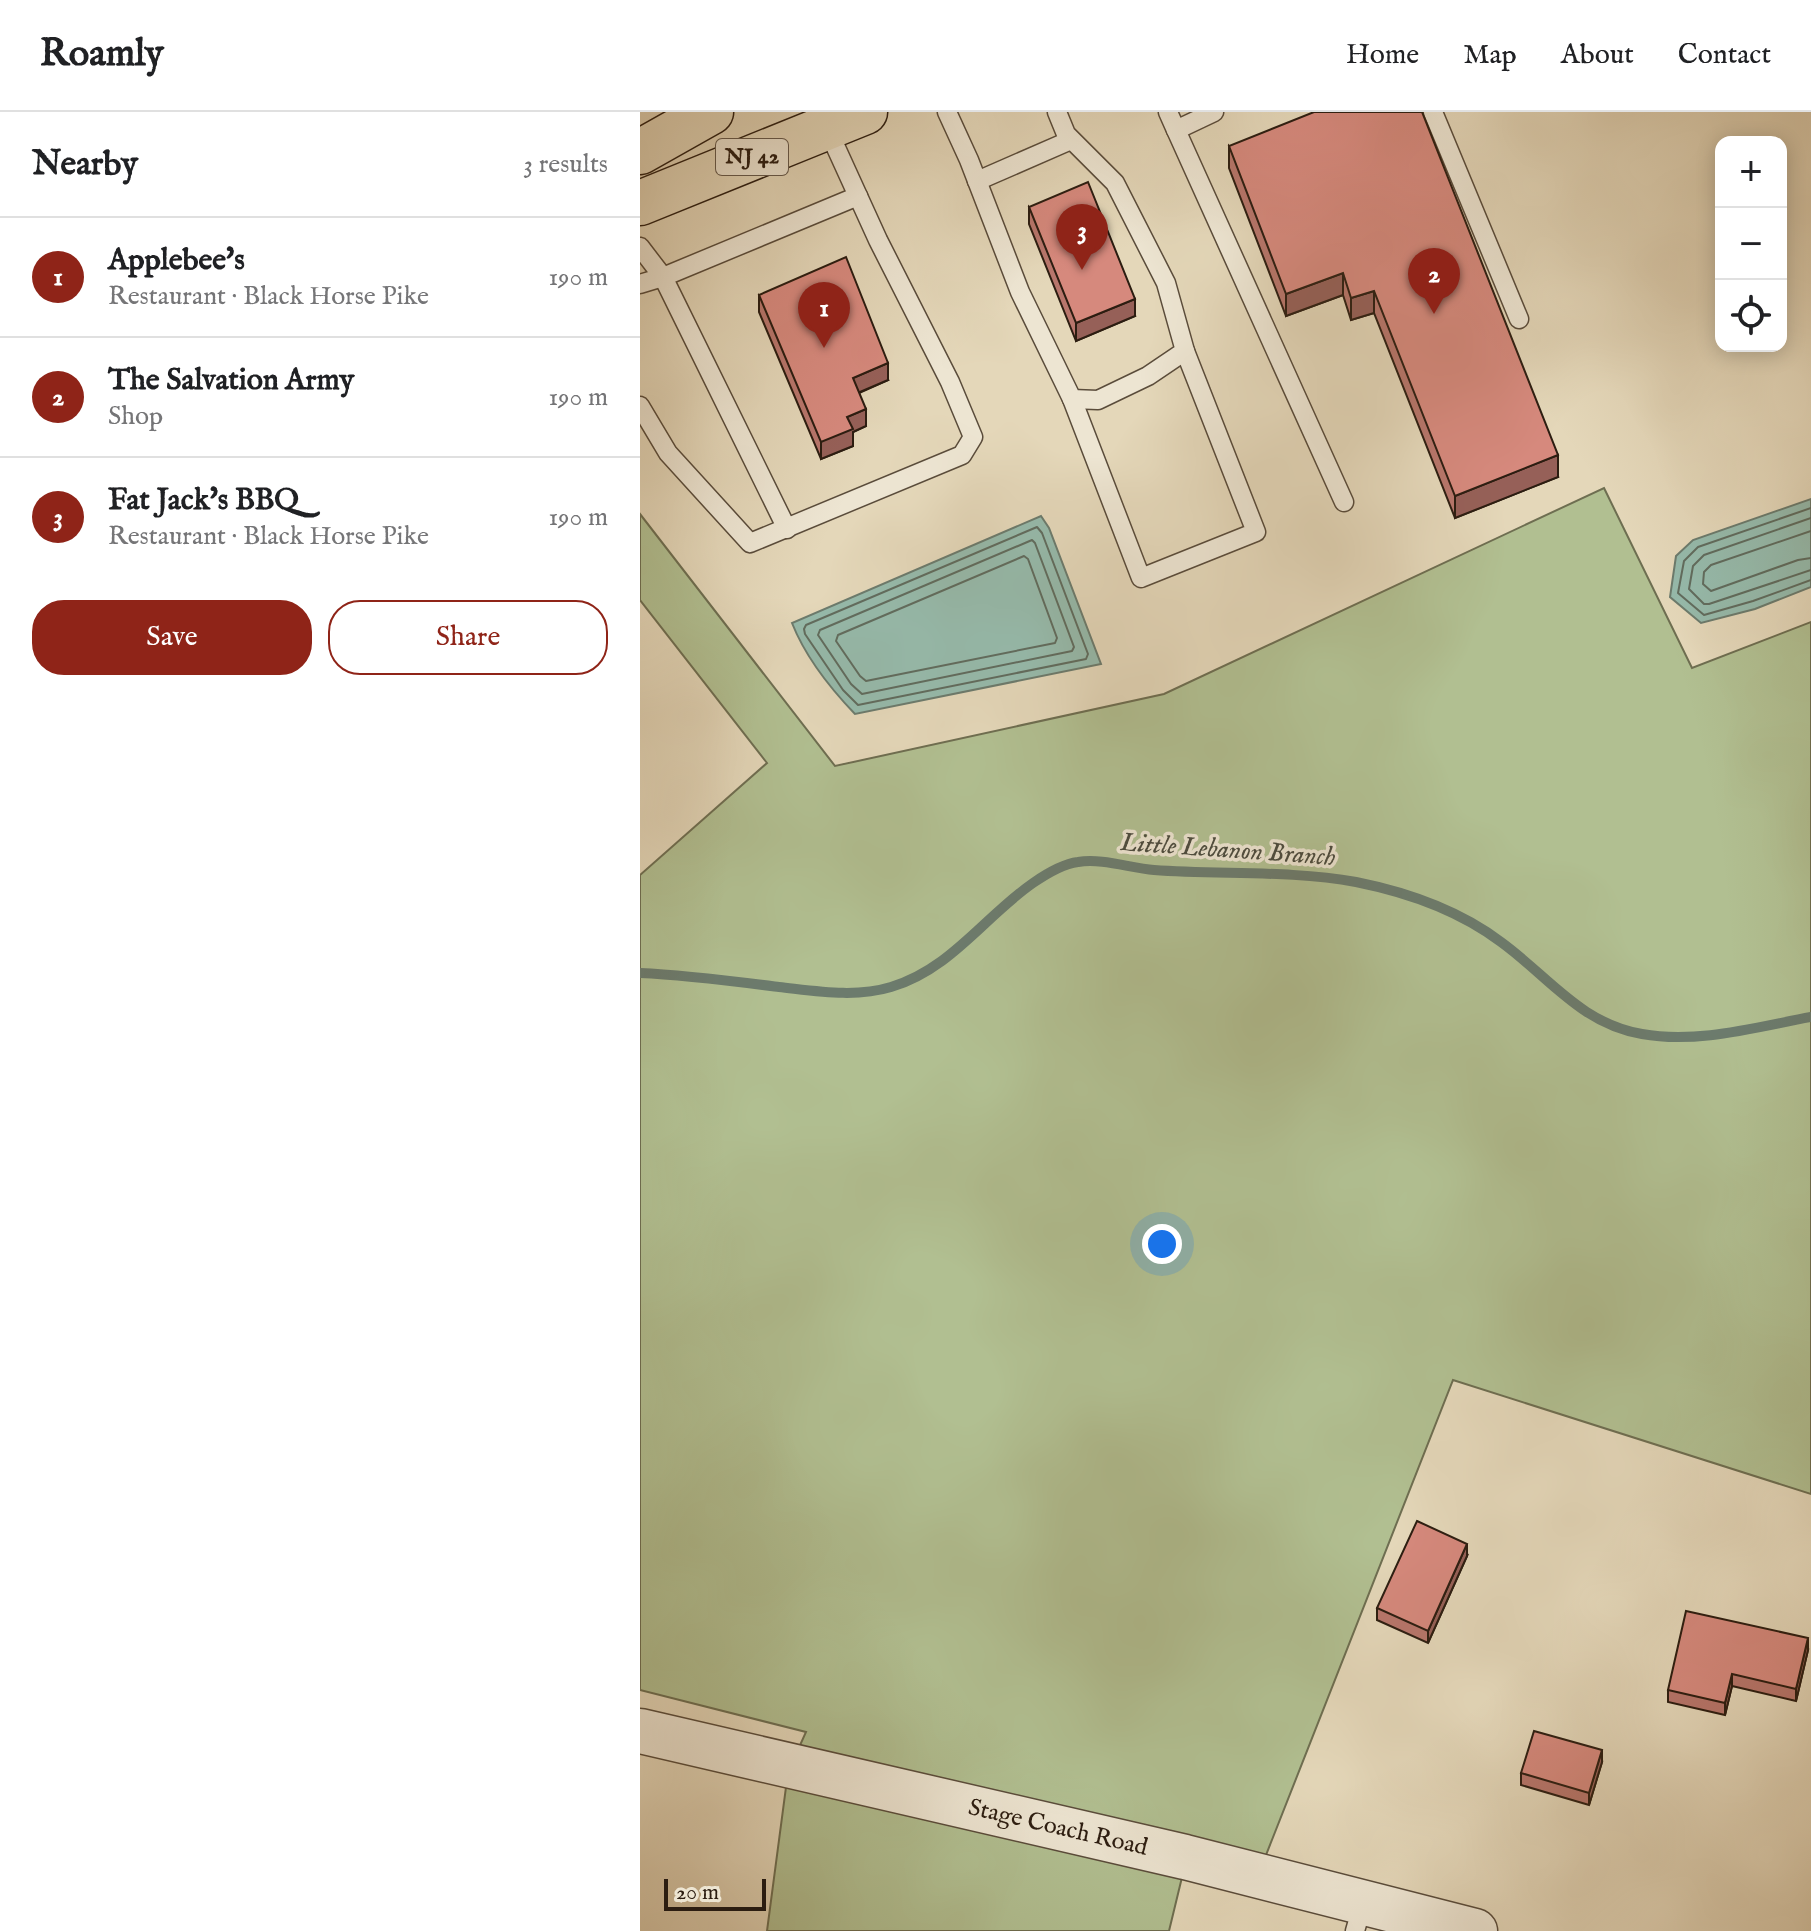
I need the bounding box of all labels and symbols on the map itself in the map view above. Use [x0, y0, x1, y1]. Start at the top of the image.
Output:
road number: NJ 42 [716, 139, 788, 175]
pin: 3 [1056, 204, 1108, 270]
pin: 2 [1408, 248, 1460, 314]
pin: 1 [798, 282, 850, 348]
water label: Little Lebanon Branch [1118, 826, 1337, 874]
your location [1142, 1224, 1182, 1264]
street label: Stage Coach Road [965, 1792, 1151, 1864]
scale bar [664, 1875, 766, 1911]

